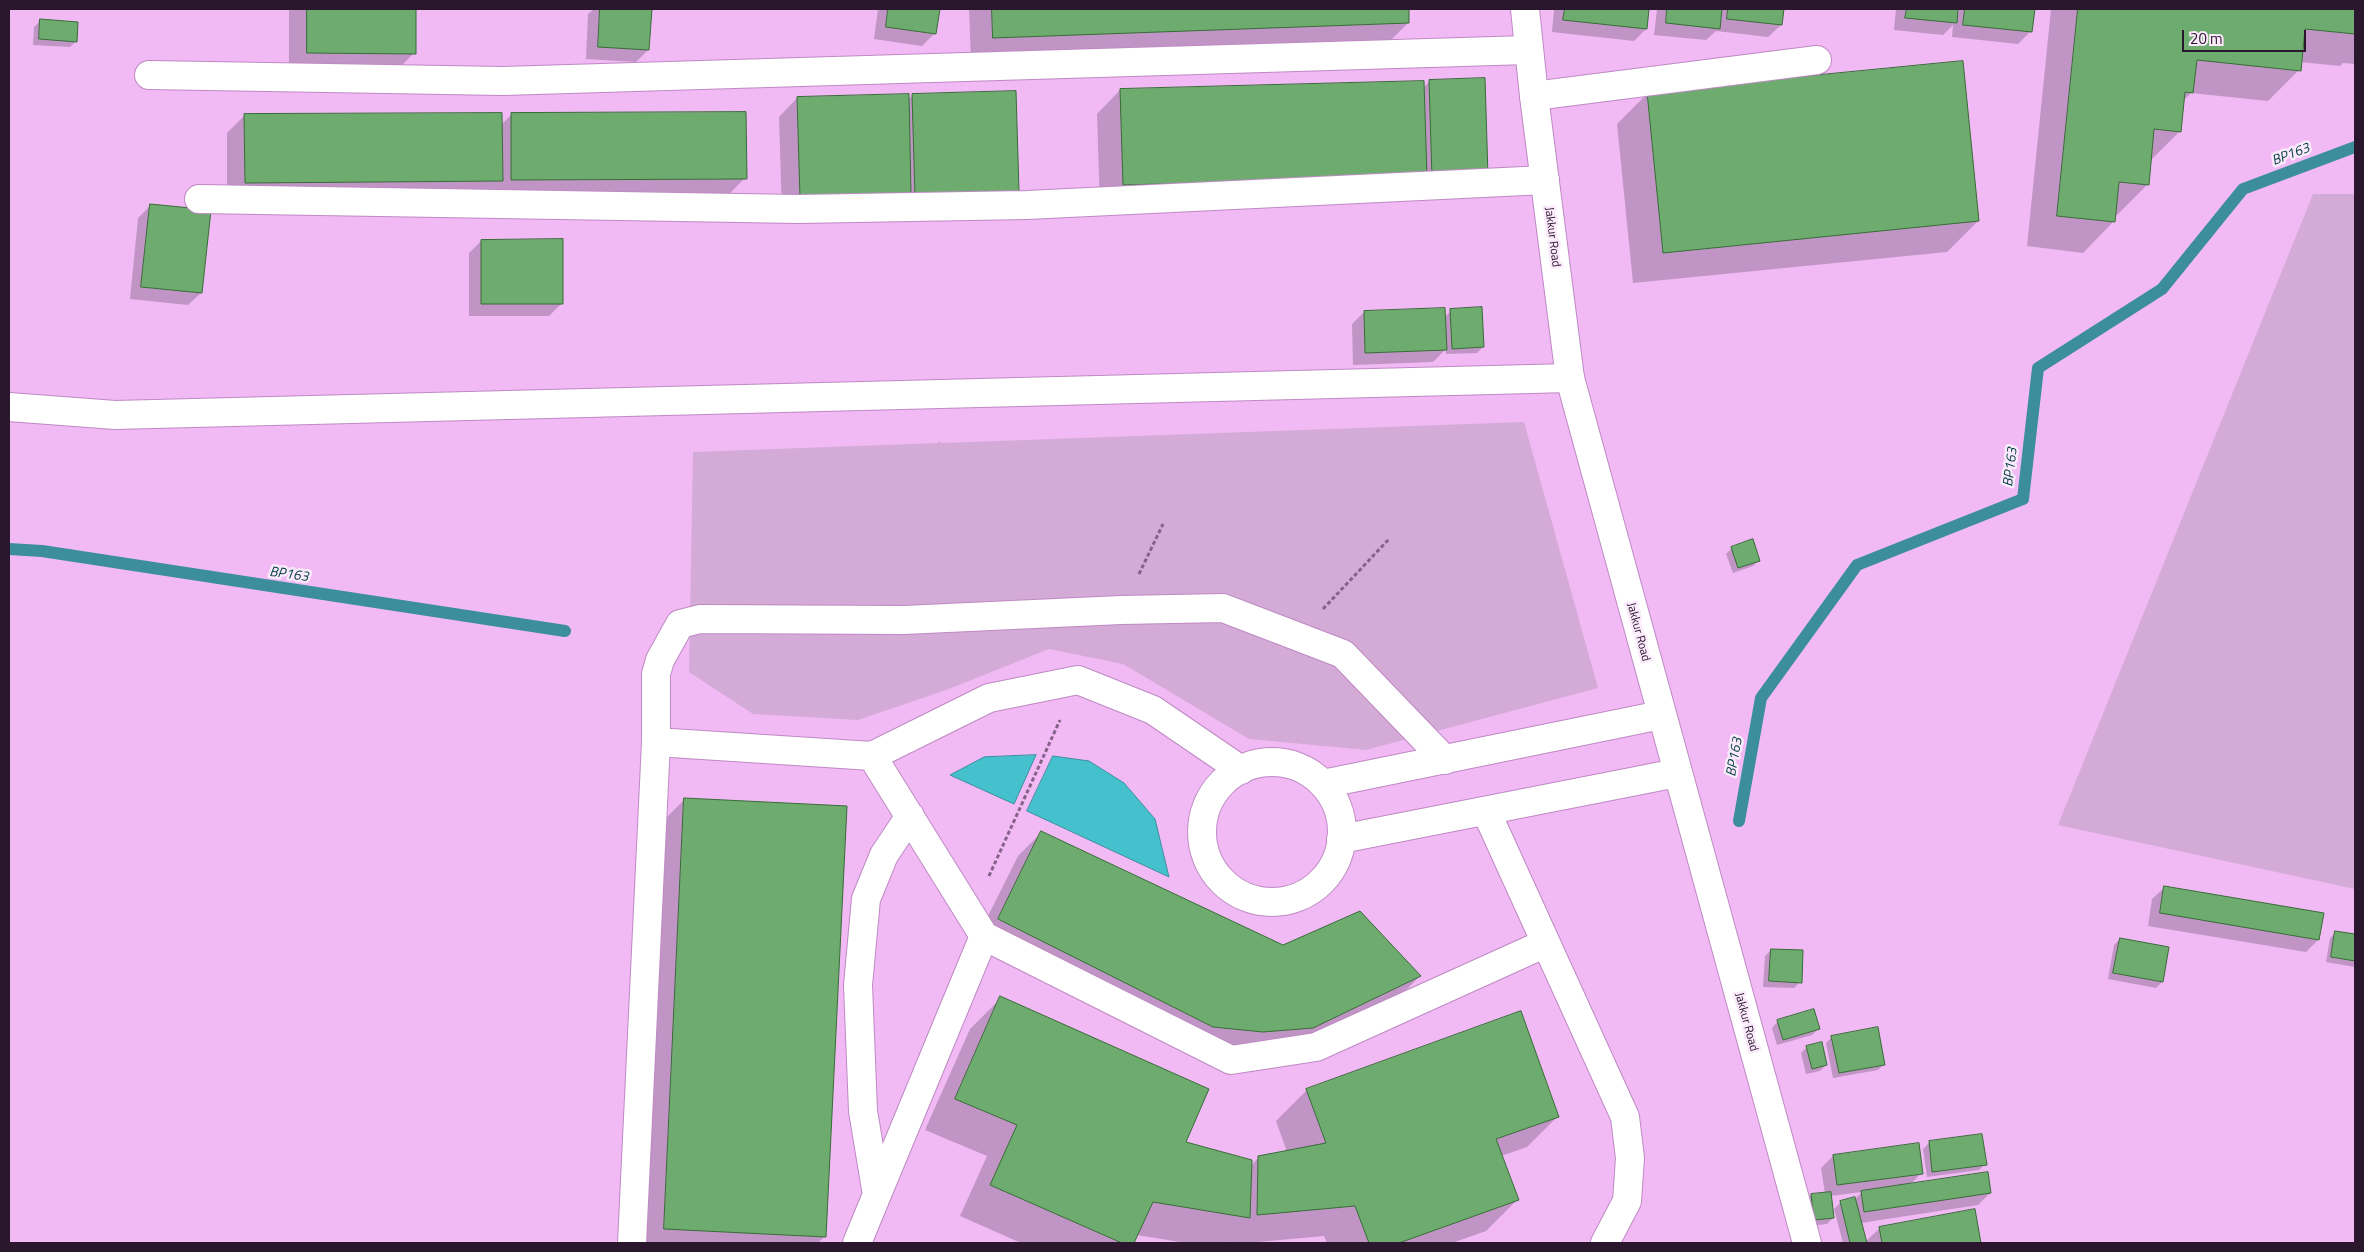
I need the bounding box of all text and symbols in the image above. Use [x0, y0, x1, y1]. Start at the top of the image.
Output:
scale bar [2184, 20, 2308, 52]
text: 20 m [2190, 27, 2223, 50]
water label: BP163 [2270, 140, 2312, 170]
street label: Jakkur Road [1541, 206, 1563, 268]
water label: BP163 [2000, 446, 2022, 488]
water label: BP163 [268, 564, 310, 586]
street label: Jakkur Road [1623, 601, 1653, 663]
water label: BP163 [1723, 736, 1747, 778]
street label: Jakkur Road [1731, 991, 1761, 1053]

